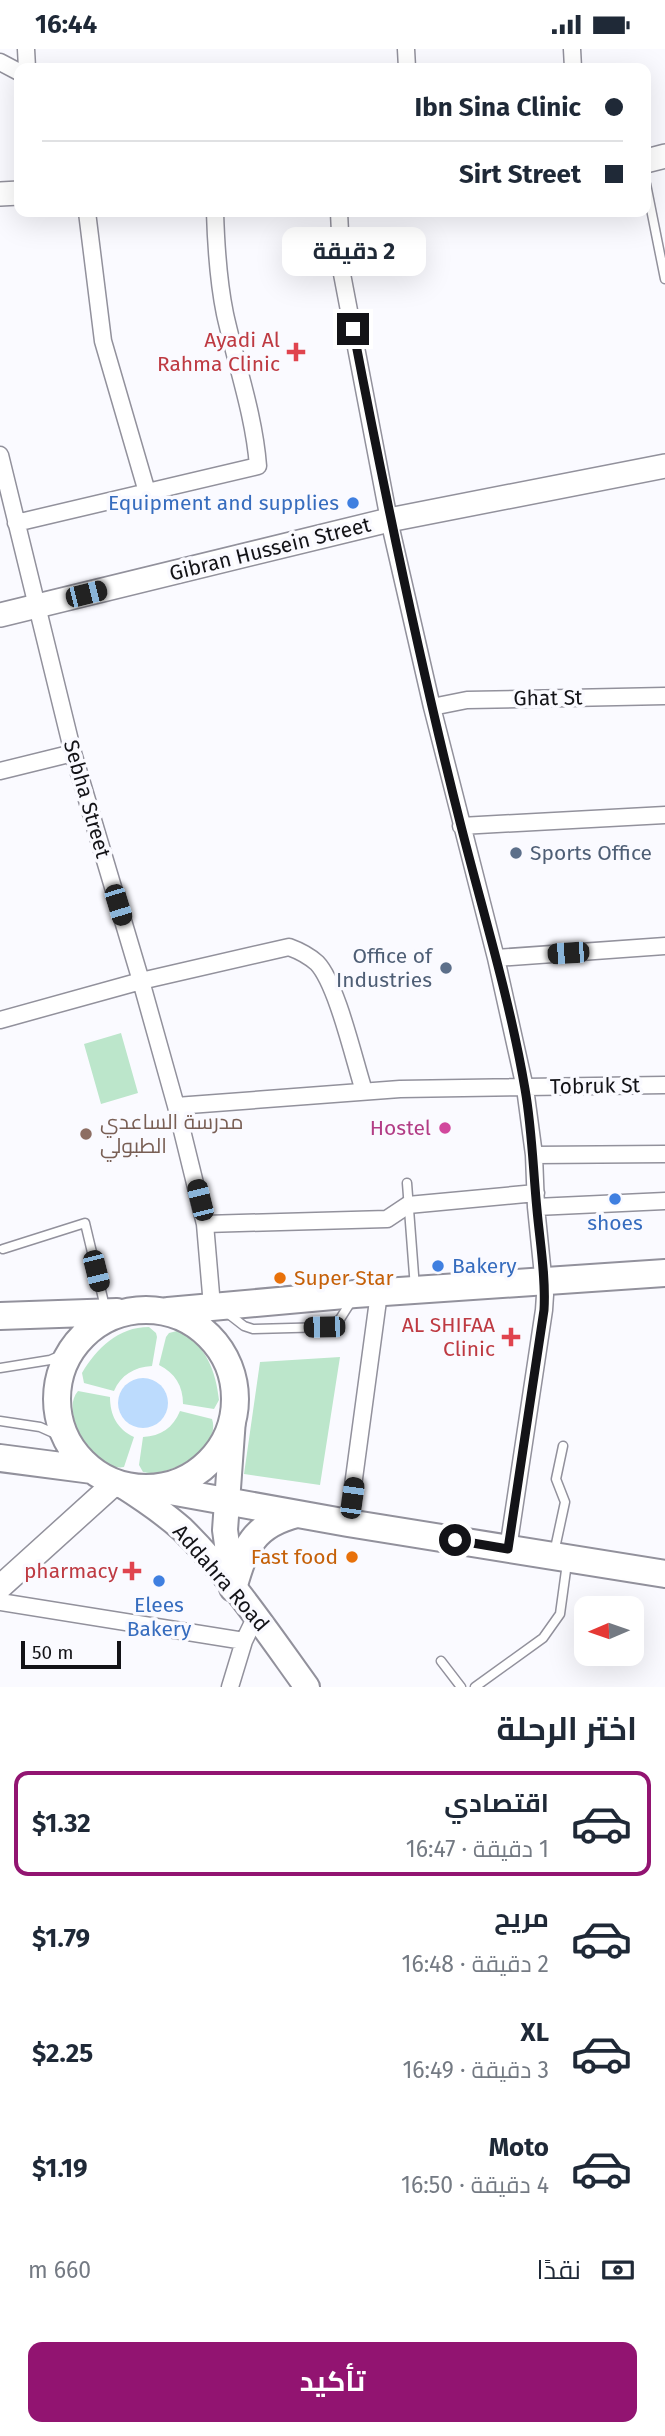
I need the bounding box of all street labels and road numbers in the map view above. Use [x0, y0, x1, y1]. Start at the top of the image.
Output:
street label: Gibran Hussein Street [167, 511, 374, 587]
street label: Ghat St [513, 684, 583, 712]
street label: Sebha Street [58, 737, 116, 861]
street label: Tobruk St [550, 1072, 641, 1100]
street label: Addahra Road [167, 1519, 275, 1637]

